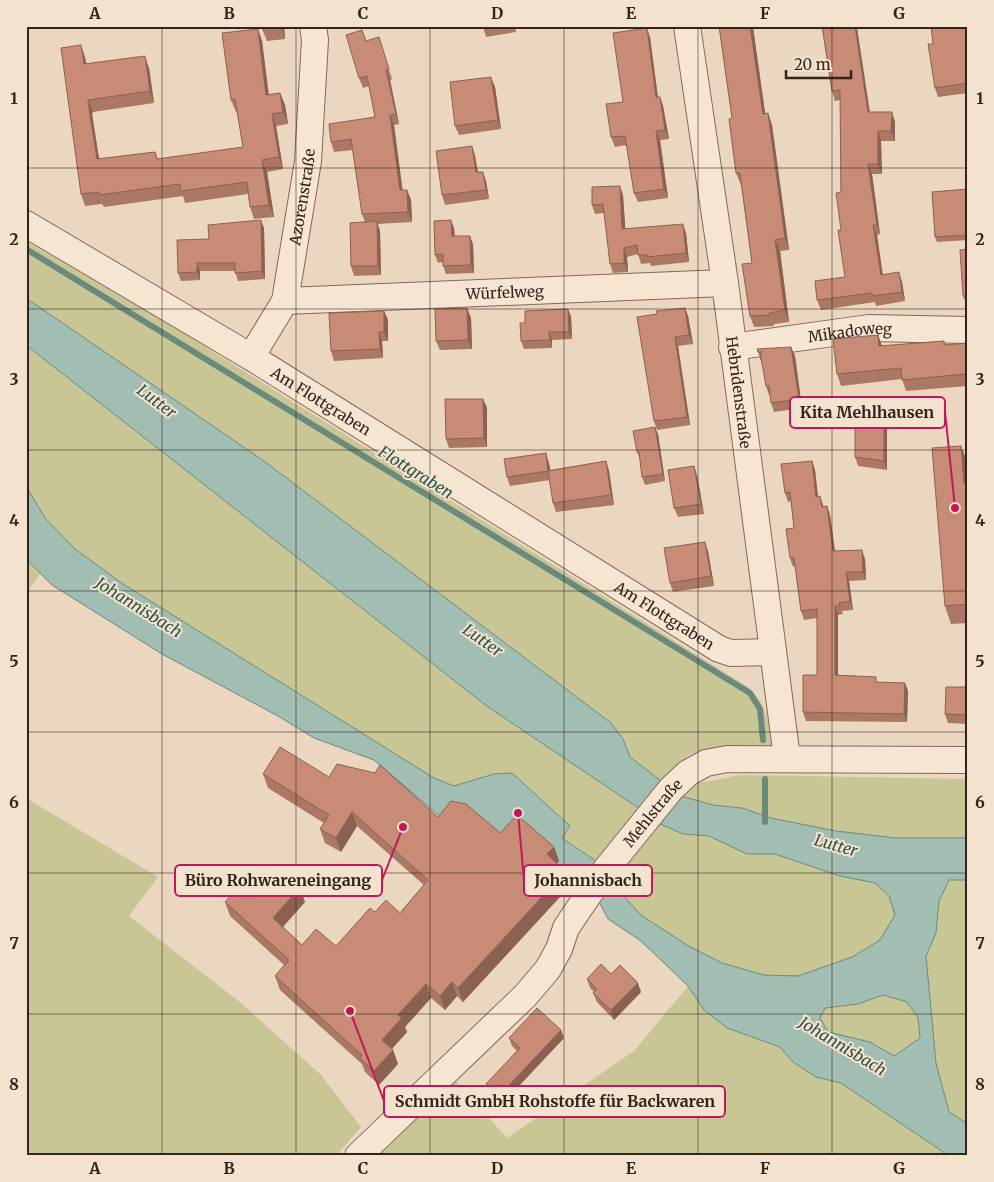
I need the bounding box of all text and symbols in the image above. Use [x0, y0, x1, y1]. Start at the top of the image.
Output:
text: A [88, 3, 101, 23]
text: B [223, 3, 235, 23]
text: C [358, 3, 368, 23]
text: D [491, 3, 503, 23]
text: E [626, 3, 637, 23]
text: F [760, 3, 770, 23]
text: G [893, 3, 905, 23]
scale bar [786, 48, 852, 80]
text: 20 m [794, 55, 831, 74]
text: 1 [10, 88, 18, 108]
text: 1 [976, 88, 984, 108]
street label: Azorenstraße [285, 148, 318, 248]
text: 2 [9, 229, 19, 249]
text: 2 [975, 229, 985, 249]
street label: Würfelweg [464, 281, 544, 303]
street label: Mikadoweg [807, 318, 892, 346]
street label: Hebridenstraße [723, 335, 756, 450]
street label: Am Flottgraben [267, 362, 375, 439]
text: 3 [9, 369, 19, 389]
text: 3 [975, 369, 985, 389]
water label: Lutter [133, 380, 181, 423]
callout: Kita Mehlhausen [790, 397, 945, 428]
text: Kita Mehlhausen [800, 402, 934, 422]
water label: Flottgraben [374, 441, 457, 503]
text: 4 [9, 510, 19, 530]
text: 4 [975, 510, 985, 530]
water label: Johannisbach [90, 571, 186, 642]
street label: Am Flottgraben [610, 576, 718, 653]
water label: Lutter [459, 619, 507, 661]
text: 5 [9, 651, 19, 671]
text: 5 [975, 651, 985, 671]
street label: Mehlstraße [619, 774, 686, 850]
text: 6 [9, 792, 19, 812]
text: 6 [975, 792, 985, 812]
water label: Lutter [812, 829, 860, 861]
callout: Büro Rohwareneingang [175, 865, 382, 896]
callout: Johannisbach [524, 865, 652, 896]
text: Büro Rohwareneingang [185, 870, 371, 890]
text: Johannisbach [533, 870, 642, 890]
text: 7 [9, 933, 19, 953]
text: 7 [975, 933, 985, 953]
water label: Johannisbach [794, 1011, 890, 1080]
text: 8 [9, 1074, 19, 1094]
text: 8 [975, 1074, 985, 1094]
callout: Schmidt GmbH Rohstoffe für Backwaren [384, 1086, 725, 1117]
text: Schmidt GmbH Rohstoffe für Backwaren [395, 1091, 715, 1111]
text: A [88, 1158, 101, 1178]
text: B [223, 1158, 235, 1178]
text: C [358, 1158, 368, 1178]
text: D [491, 1158, 503, 1178]
text: E [626, 1158, 637, 1178]
text: F [760, 1158, 770, 1178]
text: G [893, 1158, 905, 1178]

